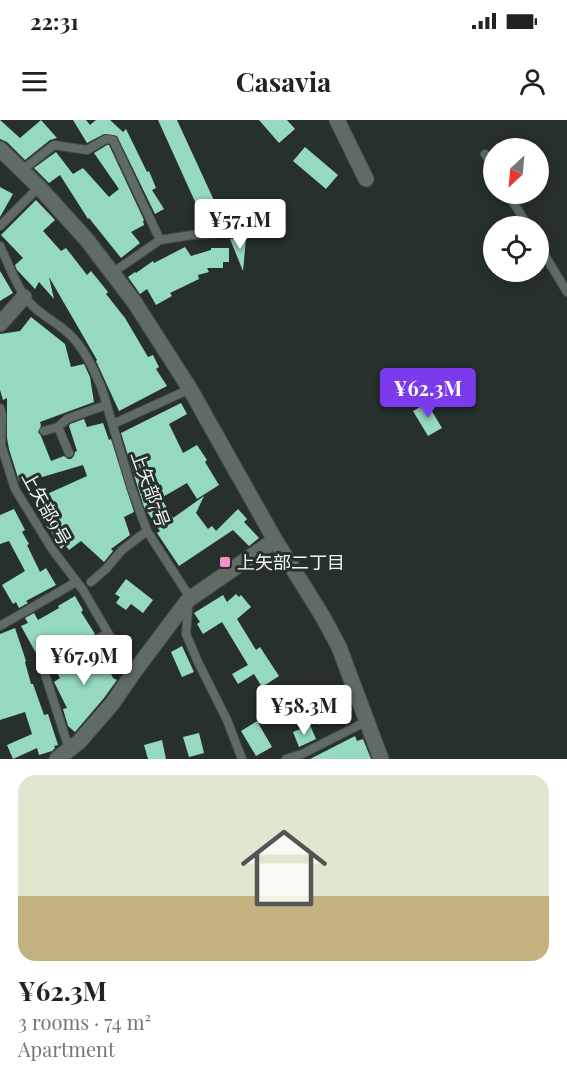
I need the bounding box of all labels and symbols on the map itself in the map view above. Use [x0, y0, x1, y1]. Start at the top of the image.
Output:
north arrow [483, 138, 549, 204]
pin: ¥57.1M [191, 199, 289, 250]
pin: ¥62.3M [379, 368, 477, 419]
street label: 上矢部7号 [126, 448, 176, 530]
street label: 上矢部9号 [17, 467, 77, 549]
place label: 上矢部二丁目 [237, 550, 345, 574]
marker: 上矢部二丁目 [218, 555, 232, 569]
pin: ¥67.9M [35, 635, 133, 686]
pin: ¥58.3M [255, 685, 353, 736]

